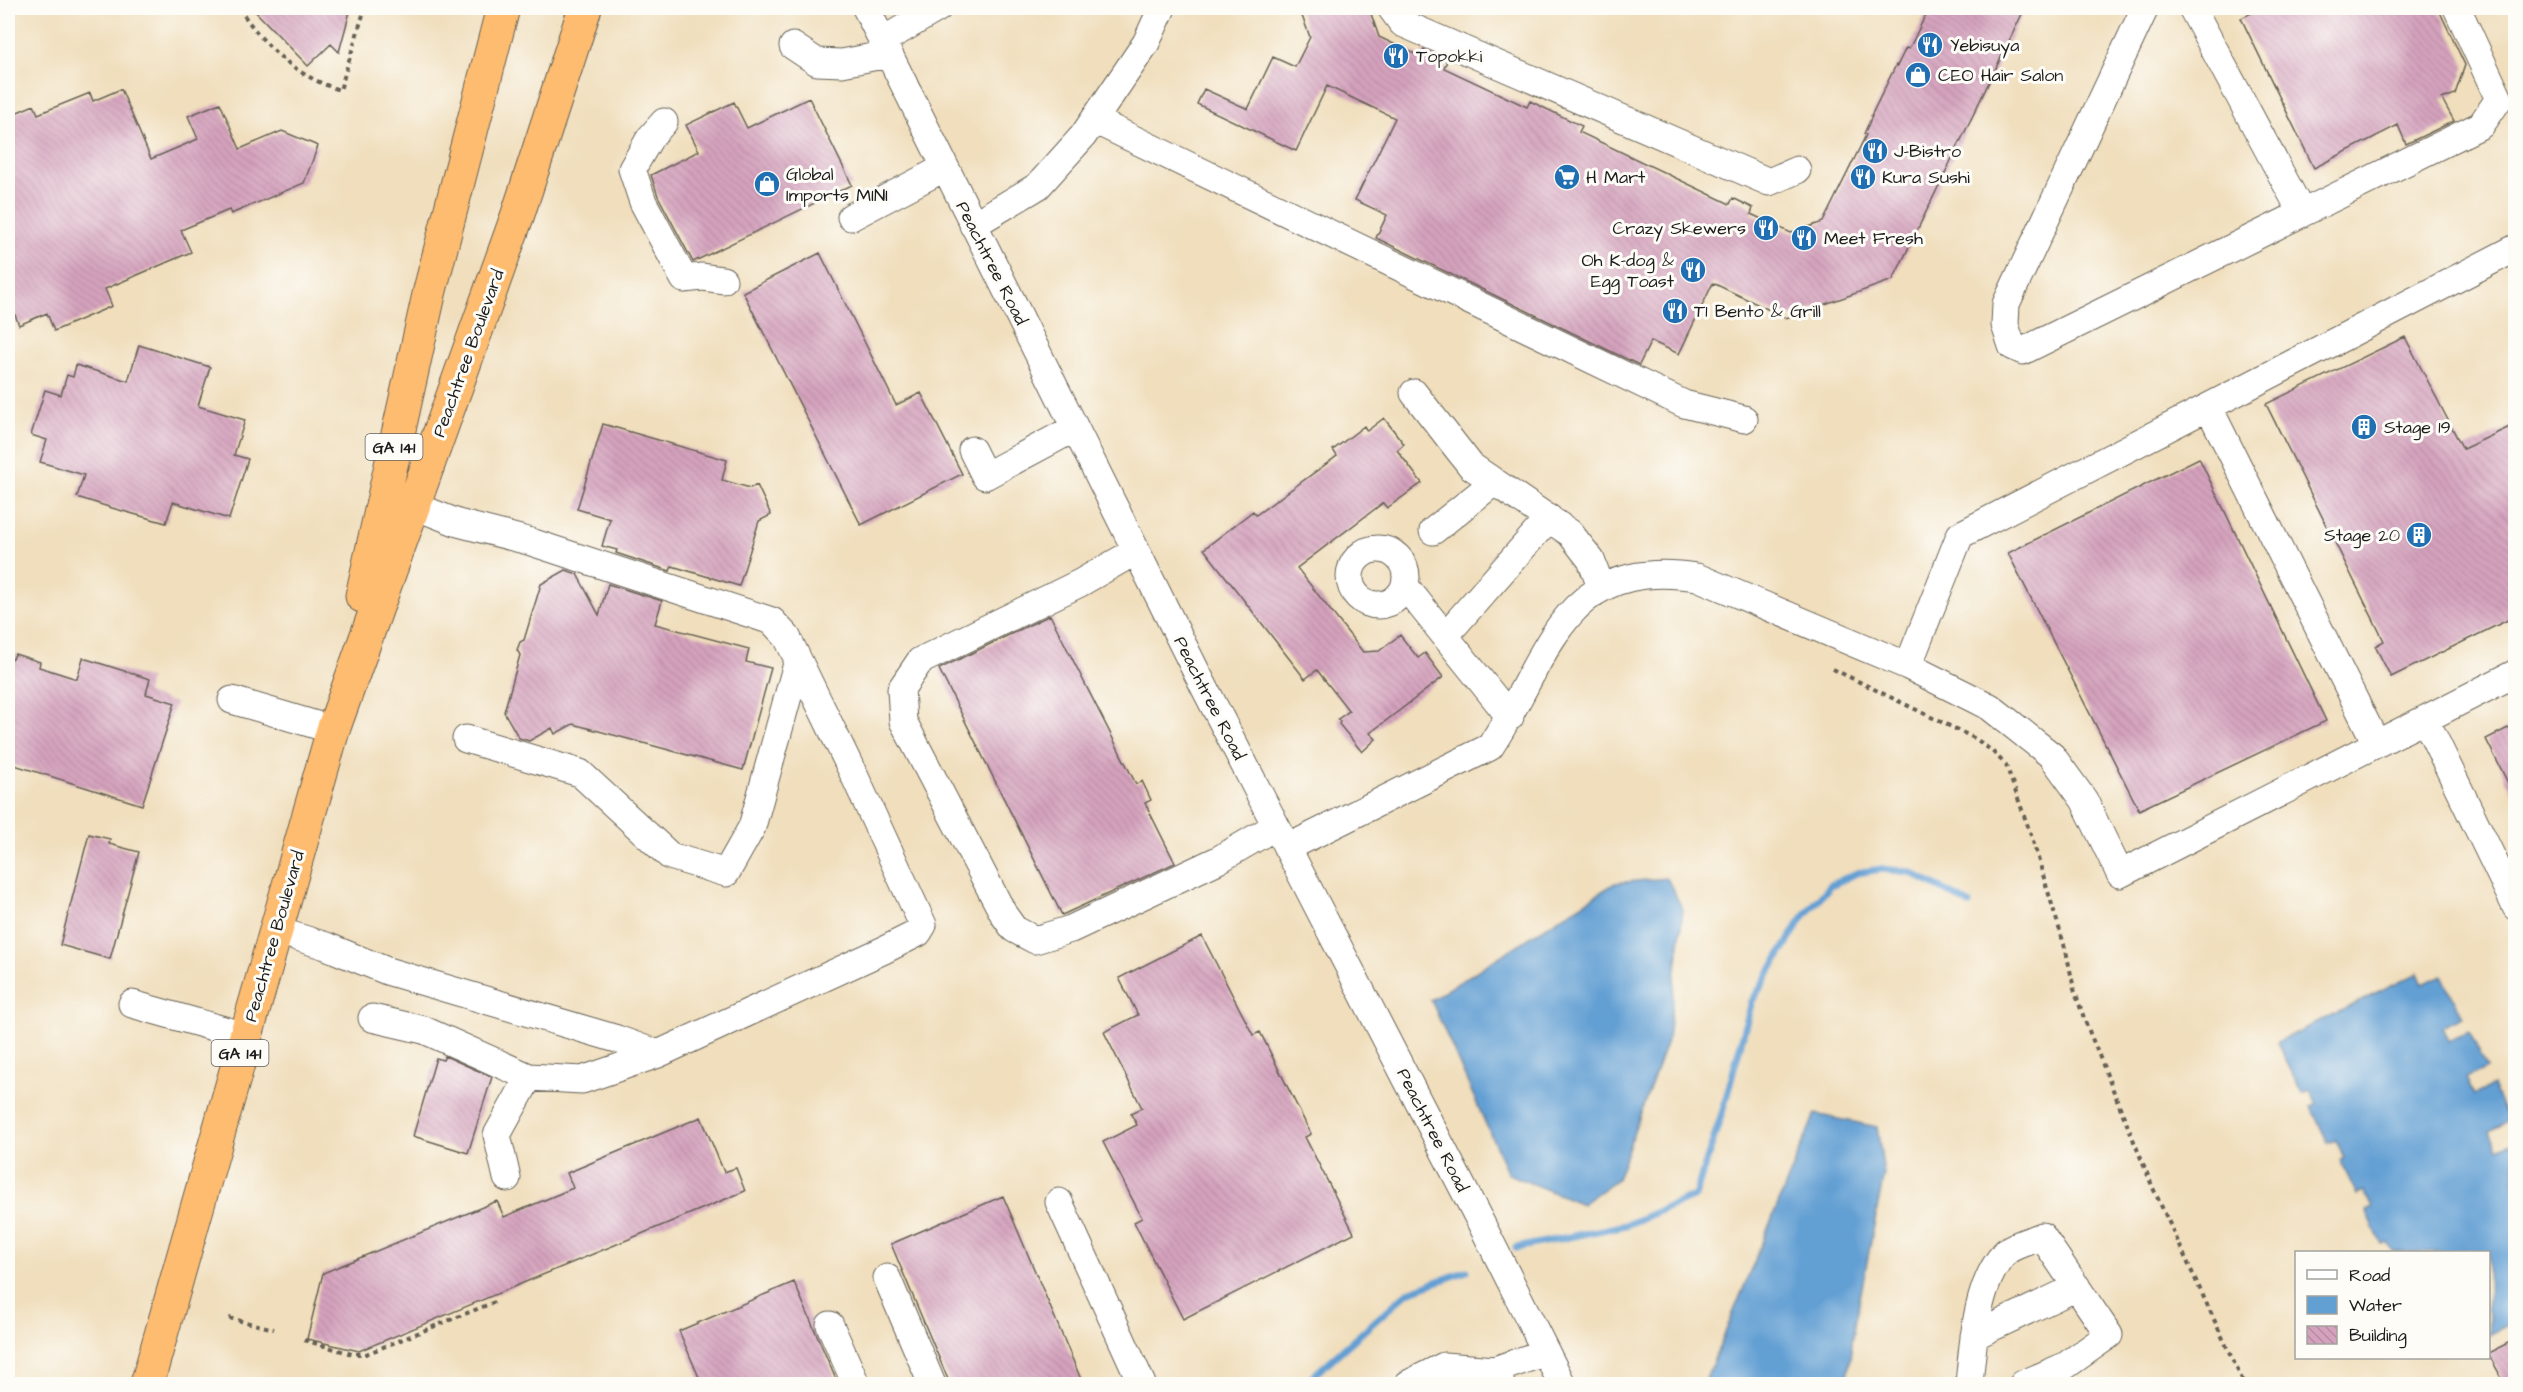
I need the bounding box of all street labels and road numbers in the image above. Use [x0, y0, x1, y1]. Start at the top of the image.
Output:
street label: Peachtree Road [950, 197, 1034, 329]
street label: Peachtree Boulevard [426, 266, 510, 441]
road number: GA 141 [366, 434, 422, 460]
street label: Peachtree Road [1168, 632, 1252, 764]
street label: Peachtree Boulevard [238, 848, 311, 1025]
road number: GA 141 [212, 1040, 268, 1066]
street label: Peachtree Road [1391, 1064, 1475, 1196]

